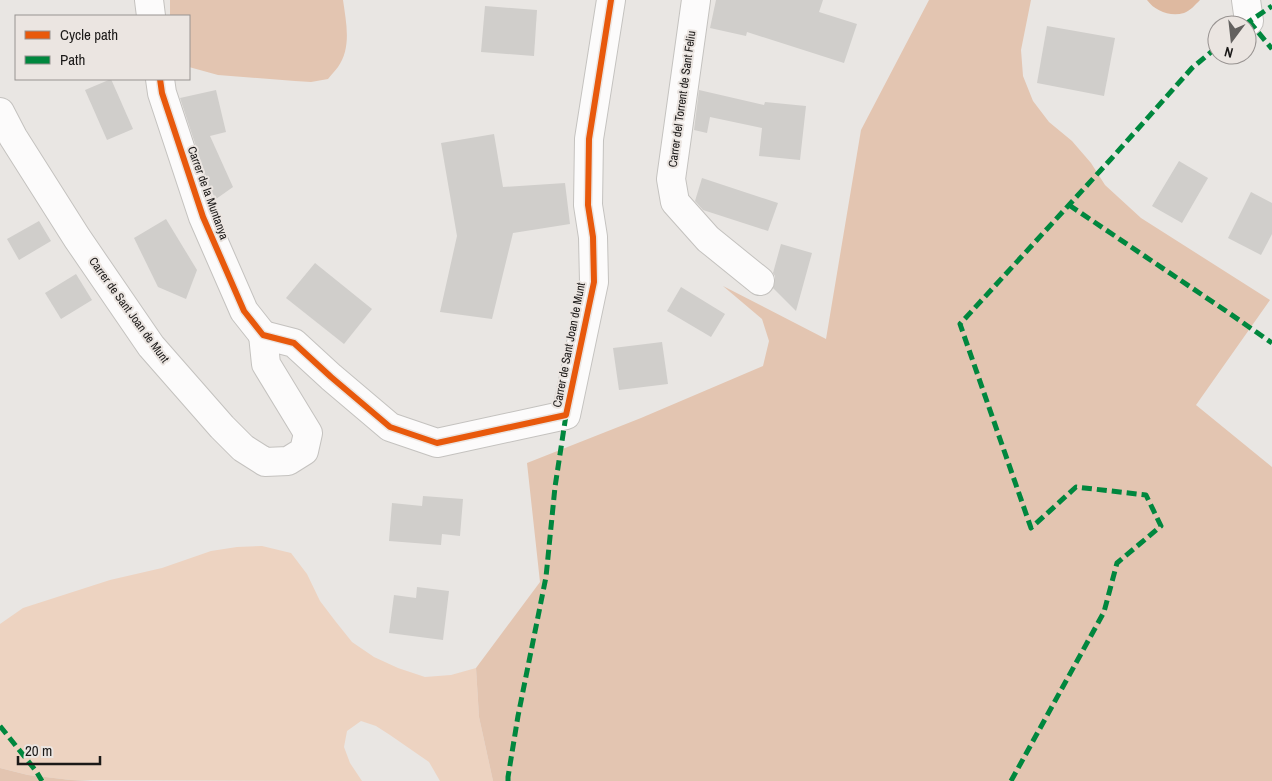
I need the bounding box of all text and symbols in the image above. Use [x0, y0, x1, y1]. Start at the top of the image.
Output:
legend [15, 15, 190, 80]
north arrow [1207, 15, 1257, 65]
text: Cycle path [60, 24, 118, 45]
street label: Carrer del Torrent de Sant Feliu [664, 30, 700, 168]
text: N [1222, 43, 1235, 62]
text: Path [60, 49, 85, 70]
street label: Carrer de la Muntanya [184, 144, 232, 242]
street label: Carrer de Sant Joan de Munt [85, 254, 173, 366]
street label: Carrer de Sant Joan de Munt [549, 281, 589, 409]
scale bar [18, 734, 100, 766]
text: 20 m [25, 740, 52, 761]

